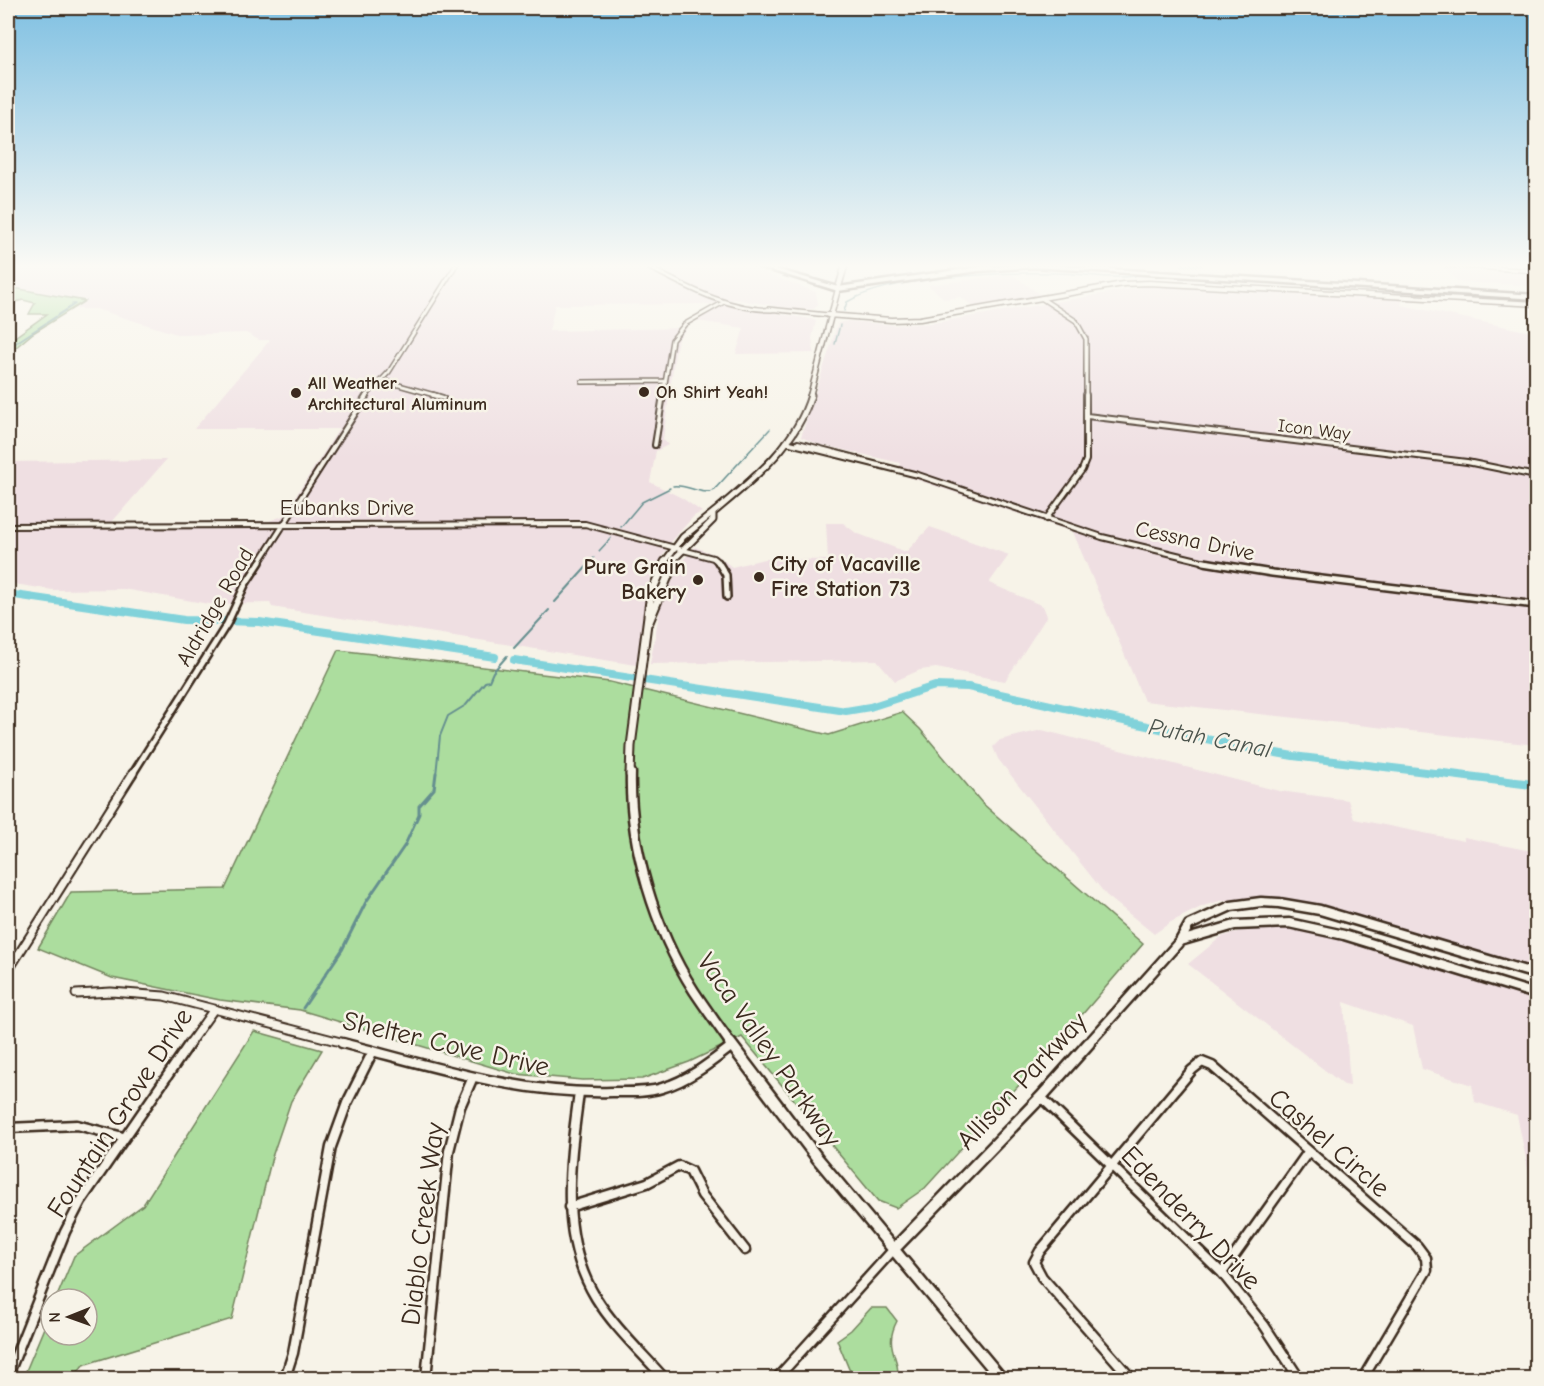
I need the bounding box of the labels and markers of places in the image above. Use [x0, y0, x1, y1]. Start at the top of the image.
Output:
place label: All Weather Architectural Aluminum [308, 373, 487, 415]
place label: Oh Shirt Yeah! [656, 382, 768, 403]
marker: Oh Shirt Yeah! [637, 385, 651, 399]
marker: All Weather Architectural Aluminum [289, 386, 303, 400]
place label: City of Vacaville Fire Station 73 [771, 551, 921, 602]
place label: Pure Grain Bakery [583, 554, 687, 605]
marker: City of Vacaville Fire Station 73 [752, 570, 766, 584]
marker: Pure Grain Bakery [691, 573, 705, 587]

